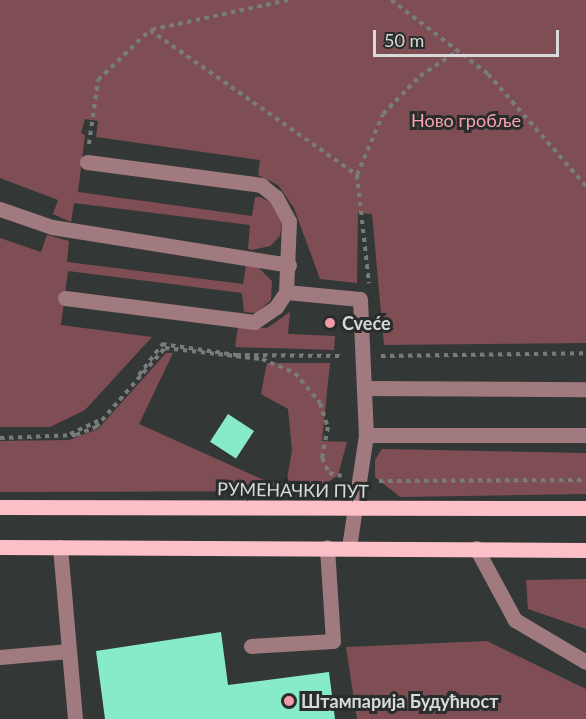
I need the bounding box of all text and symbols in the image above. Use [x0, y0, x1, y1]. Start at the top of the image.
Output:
scale bar [376, 18, 562, 56]
text: 50 m [384, 29, 424, 51]
park label: Ново гробље [411, 109, 521, 131]
place label: Cveće [342, 312, 391, 334]
marker: Cveće [323, 316, 337, 330]
street label: РУМЕНАЧКИ ПУТ [217, 478, 369, 502]
place label: Штампарија Будућност [301, 690, 498, 712]
marker: Штампарија Будућност [282, 694, 296, 708]

